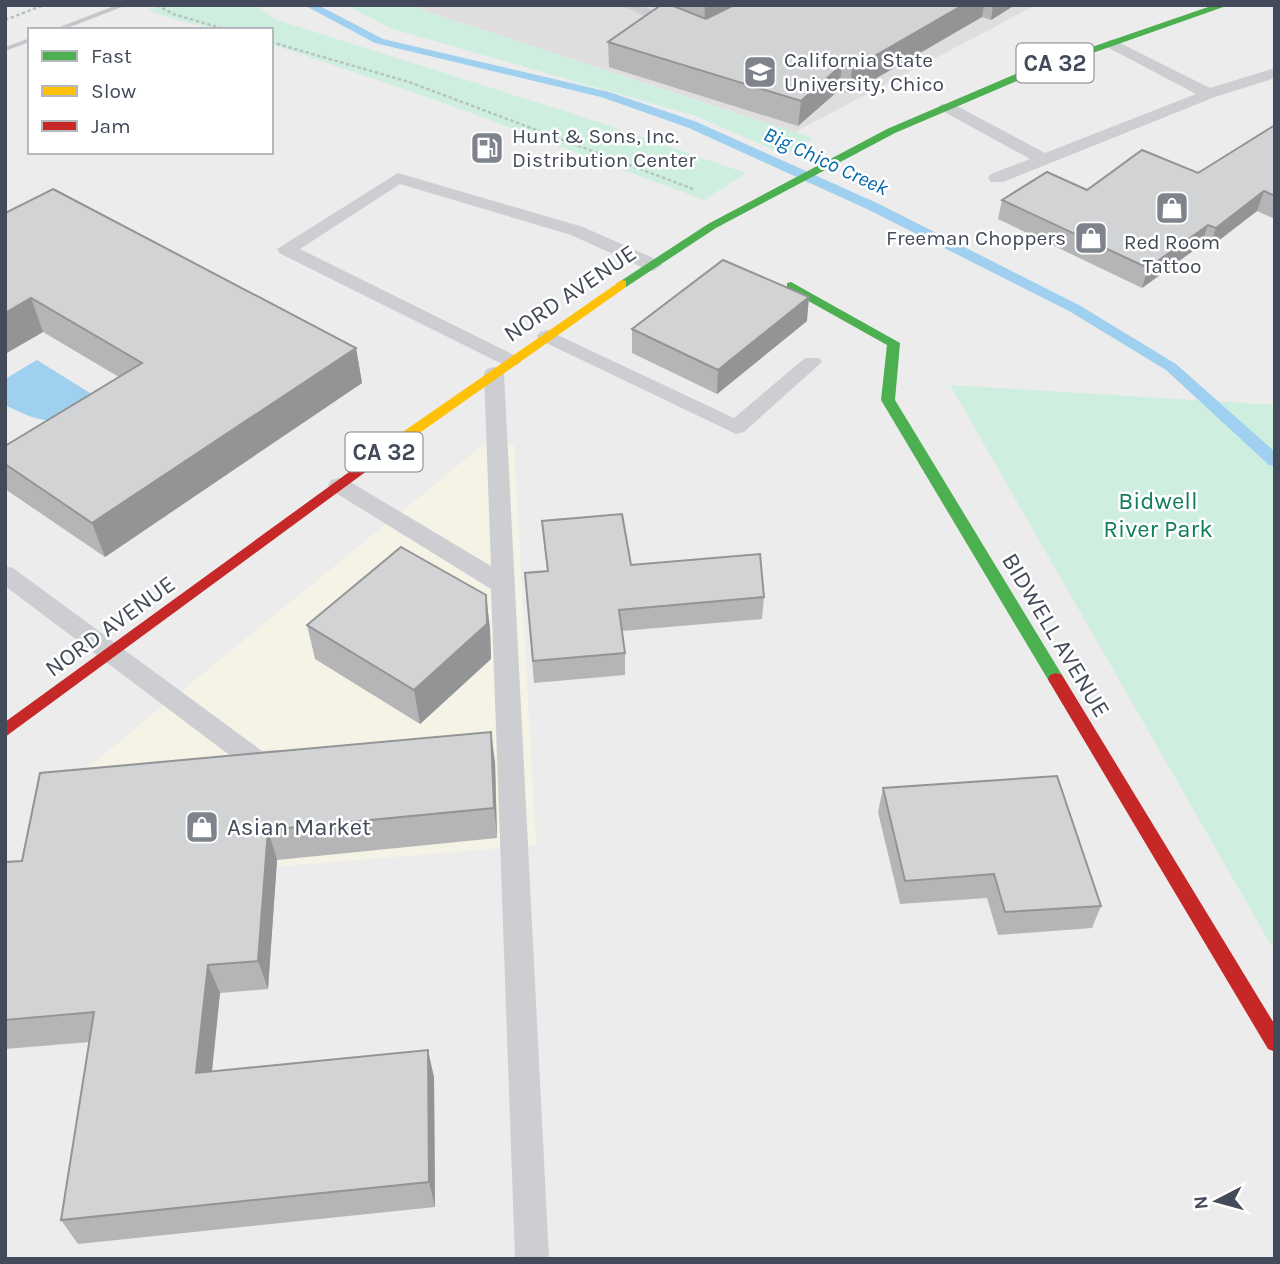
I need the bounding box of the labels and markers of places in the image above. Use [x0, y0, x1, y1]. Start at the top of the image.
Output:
place label: California State University, Chico [784, 48, 944, 96]
school or university icon: California State University, Chico [741, 53, 779, 91]
place label: Hunt & Sons, Inc. Distribution Center [512, 124, 696, 172]
fuel station icon: Hunt & Sons, Inc. Distribution Center [468, 129, 506, 167]
shop icon: Red Room Tattoo [1153, 189, 1191, 227]
shop icon: Freeman Choppers [1072, 219, 1110, 257]
place label: Freeman Choppers [886, 226, 1066, 250]
place label: Red Room Tattoo [1124, 230, 1220, 278]
shop icon: Asian Market [183, 808, 221, 846]
place label: Asian Market [227, 813, 371, 841]

